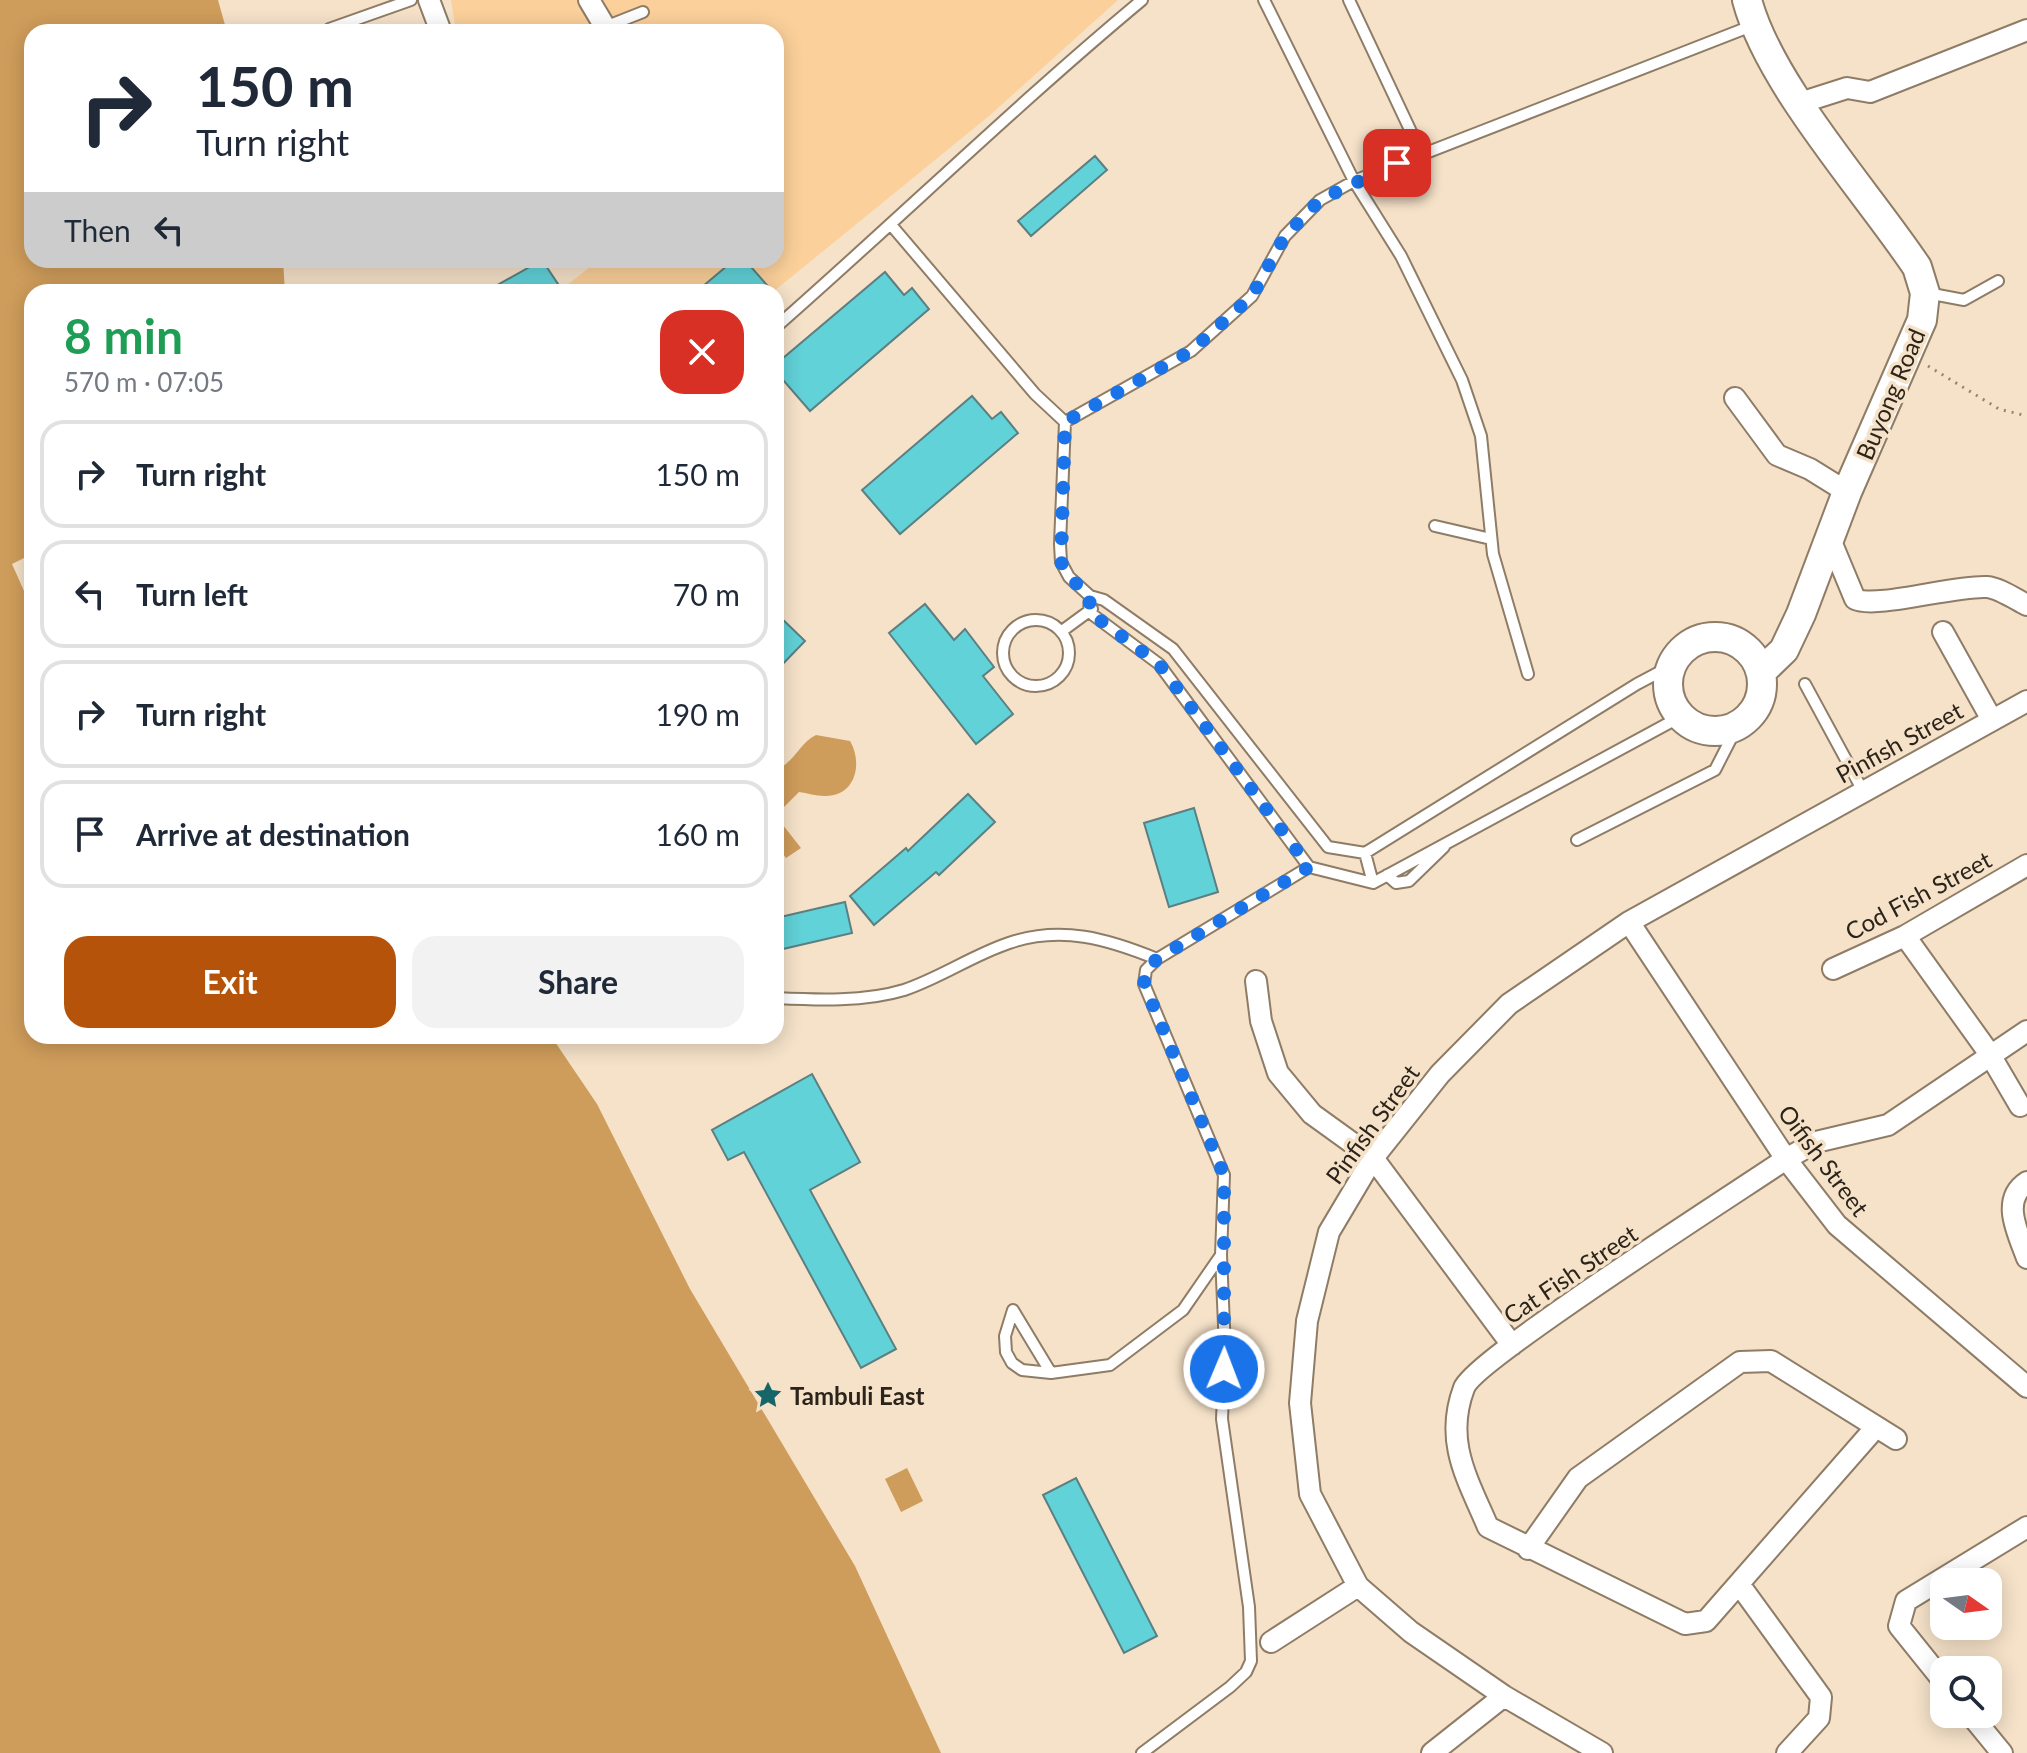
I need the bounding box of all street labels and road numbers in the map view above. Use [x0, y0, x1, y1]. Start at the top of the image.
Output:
street label: Buyong Road [1849, 324, 1931, 464]
street label: Pinfish Street [1831, 695, 1968, 789]
street label: Cod Fish Street [1840, 844, 1996, 946]
street label: Pinfish Street [1319, 1058, 1425, 1189]
street label: Oifish Street [1773, 1099, 1875, 1222]
street label: Cat Fish Street [1498, 1218, 1643, 1329]

